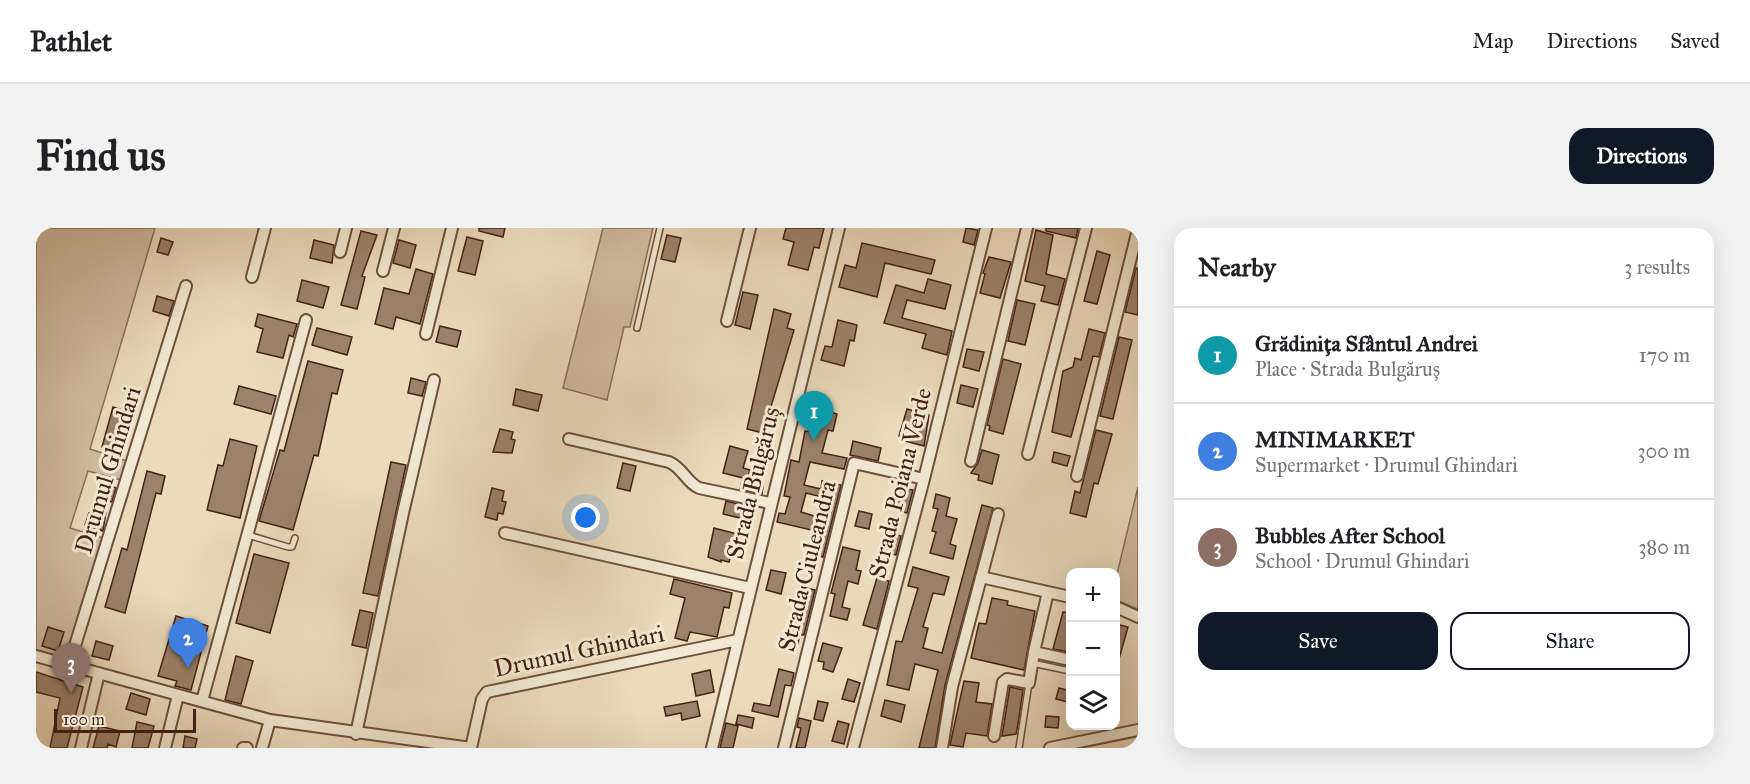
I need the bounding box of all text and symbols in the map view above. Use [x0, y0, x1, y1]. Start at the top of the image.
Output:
text: Pathlet [30, 24, 112, 59]
text: Map [1473, 28, 1514, 54]
text: Directions [1547, 28, 1637, 54]
text: Saved [1670, 28, 1720, 54]
button: Directions [1569, 128, 1714, 184]
text: Find us [36, 130, 166, 182]
text: Nearby [1198, 251, 1276, 283]
text: 3 results [1624, 255, 1690, 279]
text: Grădinița Sfântul Andrei [1255, 330, 1478, 357]
text: 1 [1214, 343, 1221, 367]
text: 170 m [1639, 343, 1690, 367]
text: Place · Strada Bulgăruș [1255, 357, 1440, 381]
street label: Drumul Ghindari [68, 382, 148, 557]
street label: Strada Poiana Verde [862, 385, 938, 581]
pin: 1 [794, 392, 834, 441]
street label: Strada Bulgăruș [720, 404, 786, 562]
text: MINIMARKET [1255, 426, 1415, 453]
text: 2 [1213, 439, 1222, 463]
text: 300 m [1638, 439, 1690, 463]
text: Supermarket · Drumul Ghindari [1255, 453, 1518, 477]
street label: Strada Ciuleandra [771, 477, 843, 655]
your location [571, 503, 600, 532]
text: Bubbles After School [1255, 522, 1445, 549]
text: 3 [1214, 535, 1222, 559]
text: 380 m [1639, 535, 1690, 559]
text: School · Drumul Ghindari [1255, 549, 1469, 573]
map controls [1066, 568, 1120, 730]
button: + [1066, 568, 1120, 622]
button: Save [1198, 612, 1438, 670]
button: Share [1450, 612, 1690, 670]
pin: 2 [168, 618, 208, 668]
street label: Drumul Ghindari [491, 618, 667, 684]
button: − [1066, 622, 1120, 676]
pin: 3 [51, 644, 90, 693]
button: layers [1066, 676, 1120, 730]
scale bar [54, 706, 196, 733]
text: 100 m [63, 710, 105, 729]

